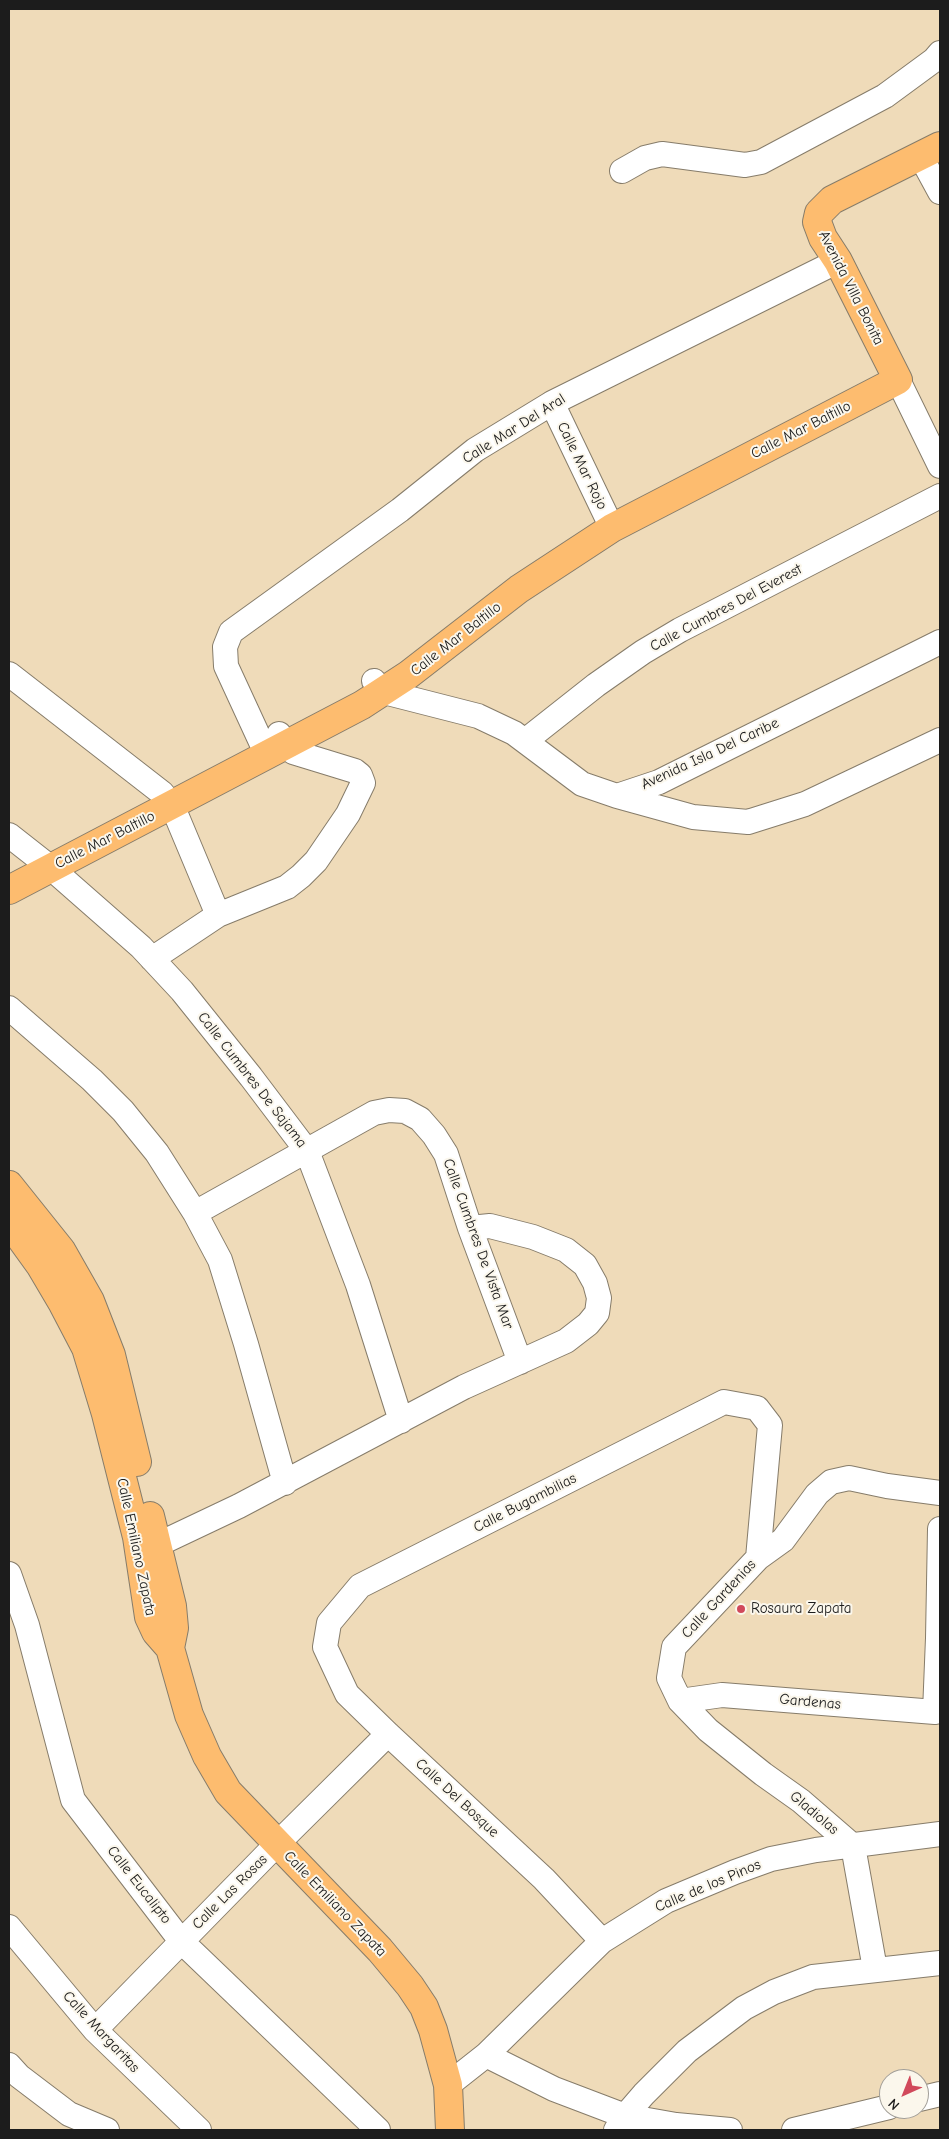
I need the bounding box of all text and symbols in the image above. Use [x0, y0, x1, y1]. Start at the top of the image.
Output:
street label: Avenida Villa Bonita [814, 228, 888, 348]
street label: Calle Mar Del Aral [459, 390, 569, 468]
street label: Calle Mar Baltillo [748, 397, 854, 463]
street label: Calle Mar Rojo [553, 419, 611, 513]
street label: Calle Cumbres Del Everest [647, 560, 805, 656]
street label: Calle Mar Baltillo [407, 598, 505, 680]
street label: Avenida Isla Del Caribe [638, 714, 782, 794]
street label: Calle Mar Baltillo [52, 807, 158, 873]
street label: Calle Cumbres De Sajama [193, 1009, 311, 1151]
street label: Calle Cumbres De Vista Mar [439, 1156, 517, 1332]
street label: Calle Bugambilias [470, 1469, 580, 1537]
street label: Calle Emiliano Zapata [113, 1476, 159, 1618]
street label: Calle Gardenias [678, 1556, 760, 1642]
place label: Rosaura Zapata [751, 1600, 851, 1618]
marker: Rosaura Zapata [735, 1603, 747, 1615]
street label: Gardenas [778, 1690, 842, 1714]
street label: Calle Del Bosque [412, 1755, 502, 1841]
street label: Gladiolas [786, 1787, 842, 1839]
street label: Calle Eucalipto [103, 1842, 175, 1928]
street label: Calle Emiliano Zapata [280, 1847, 390, 1961]
street label: Calle Las Rosas [189, 1851, 271, 1933]
street label: Calle de los Pinos [652, 1856, 764, 1916]
street label: Calle Margaritas [59, 1988, 143, 2076]
north arrow [879, 2069, 929, 2119]
text: N [885, 2095, 903, 2114]

